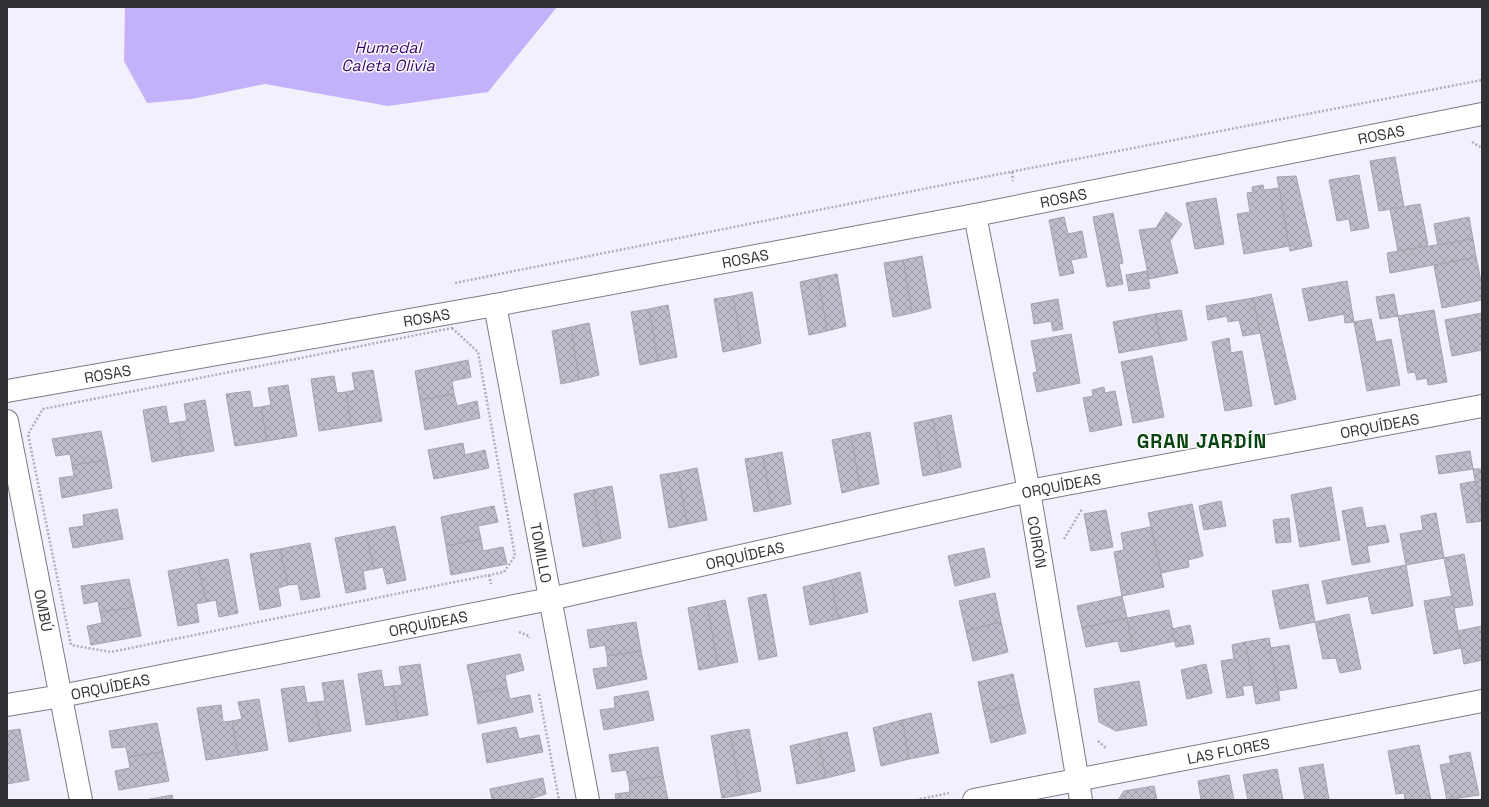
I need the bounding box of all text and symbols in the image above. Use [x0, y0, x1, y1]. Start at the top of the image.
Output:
water label: Humedal Caleta Olivia [341, 37, 436, 76]
street label: ROSAS [1356, 120, 1406, 148]
street label: ROSAS [1038, 183, 1088, 211]
street label: ROSAS [720, 244, 770, 272]
street label: ROSAS [402, 304, 451, 331]
street label: ROSAS [83, 360, 132, 387]
street label: ORQUÍDEAS [1338, 408, 1421, 442]
district label: GRAN JARDÍN [1137, 429, 1267, 454]
street label: ORQUÍDEAS [1020, 468, 1102, 502]
street label: COIRÓN [1024, 514, 1051, 570]
street label: TOMILLO [527, 521, 557, 585]
street label: ORQUÍDEAS [704, 537, 786, 573]
street label: OMBÚ [31, 588, 57, 633]
street label: ORQUÍDEAS [387, 606, 469, 640]
street label: ORQUÍDEAS [69, 669, 152, 703]
street label: LAS FLORES [1185, 733, 1271, 768]

